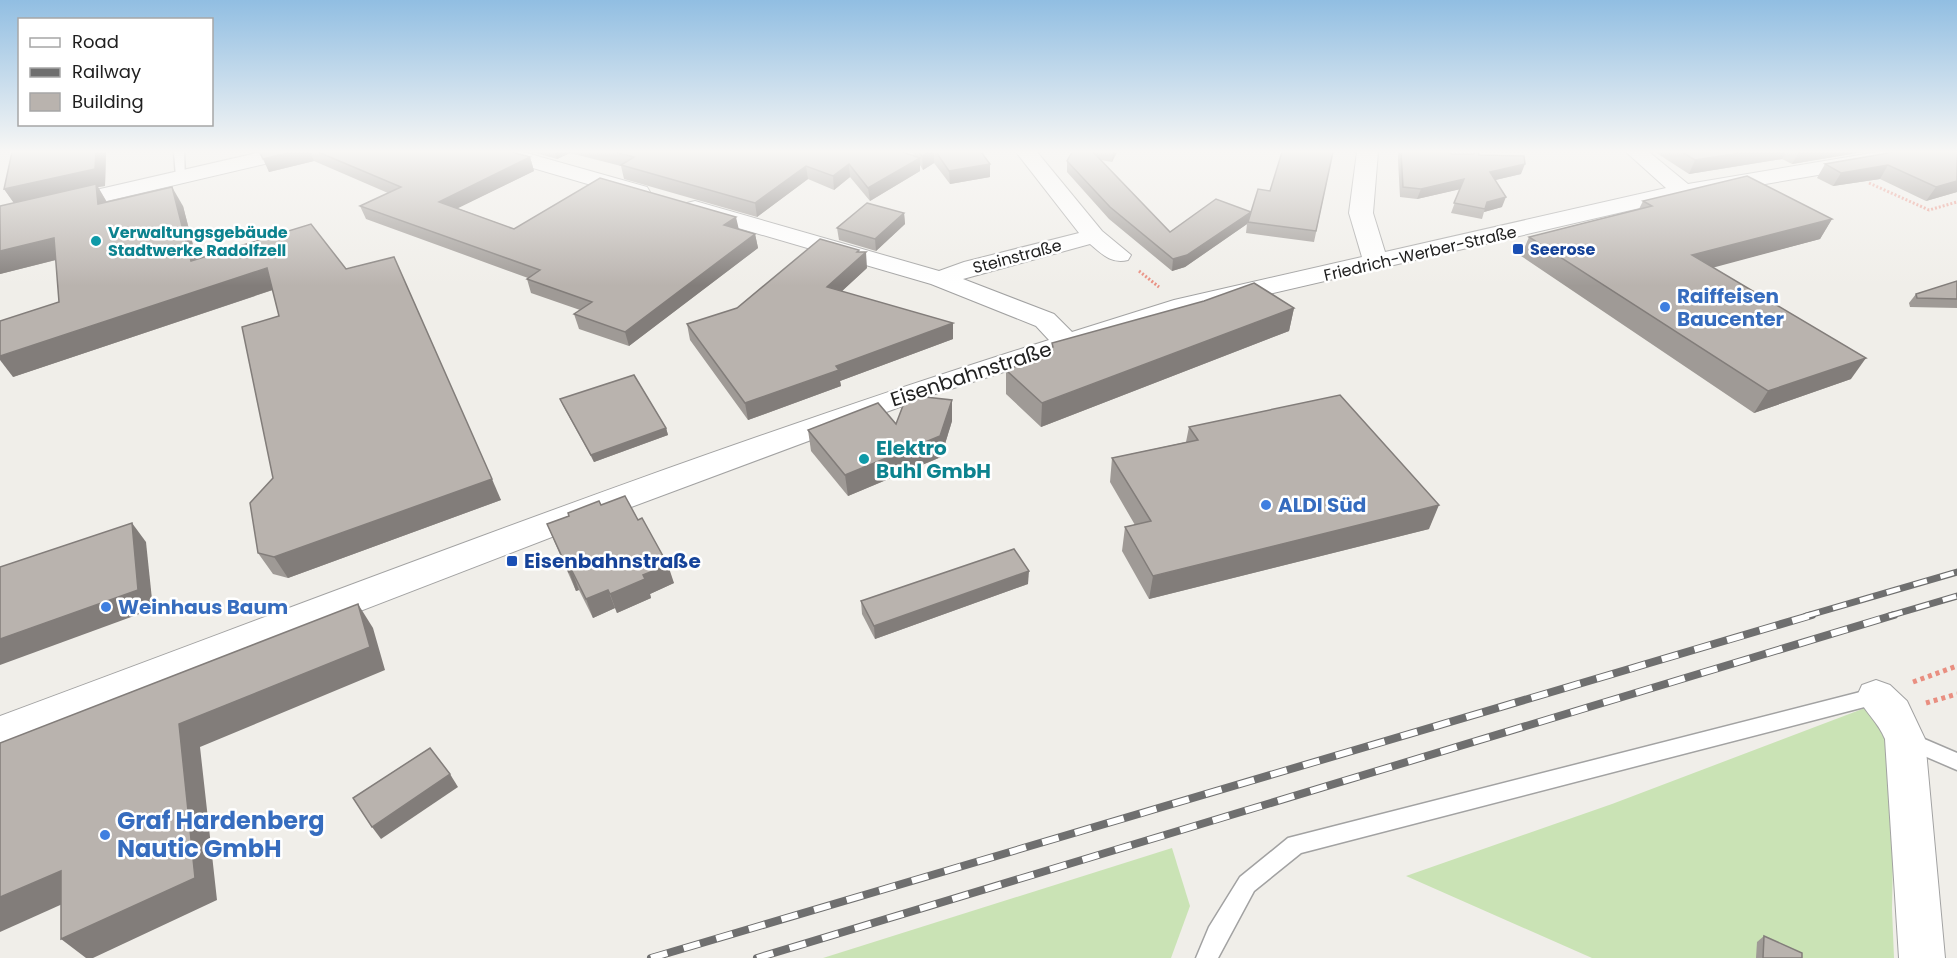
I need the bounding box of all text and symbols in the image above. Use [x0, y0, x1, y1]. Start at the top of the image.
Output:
legend [18, 18, 213, 126]
text: Road [72, 29, 119, 54]
text: Railway [72, 59, 141, 84]
text: Building [72, 89, 144, 114]
street label: Friedrich-Werber-Straße [1321, 220, 1519, 287]
place label: Verwaltungsgebäude Stadtwerke Radolfzell [108, 221, 288, 262]
marker: Verwaltungsgebäude Stadtwerke Radolfzell [89, 234, 103, 248]
street label: Steinstraße [970, 234, 1064, 279]
place label: Seerose [1530, 238, 1596, 261]
marker: Seerose [1511, 242, 1525, 256]
place label: Raiffeisen Baucenter [1677, 282, 1785, 333]
marker: Raiffeisen Baucenter [1658, 300, 1672, 314]
street label: Eisenbahnstraße [887, 335, 1055, 413]
place label: Elektro Buhl GmbH [876, 434, 991, 485]
marker: Elektro Buhl GmbH [857, 452, 871, 466]
place label: ALDI Süd [1278, 491, 1366, 519]
marker: ALDI Süd [1259, 498, 1273, 512]
place label: Eisenbahnstraße [524, 547, 701, 575]
marker: Eisenbahnstraße [505, 554, 519, 568]
place label: Weinhaus Baum [118, 593, 288, 621]
marker: Weinhaus Baum [99, 600, 113, 614]
place label: Graf Hardenberg Nautic GmbH [117, 804, 325, 865]
marker: Graf Hardenberg Nautic GmbH [98, 828, 112, 842]

